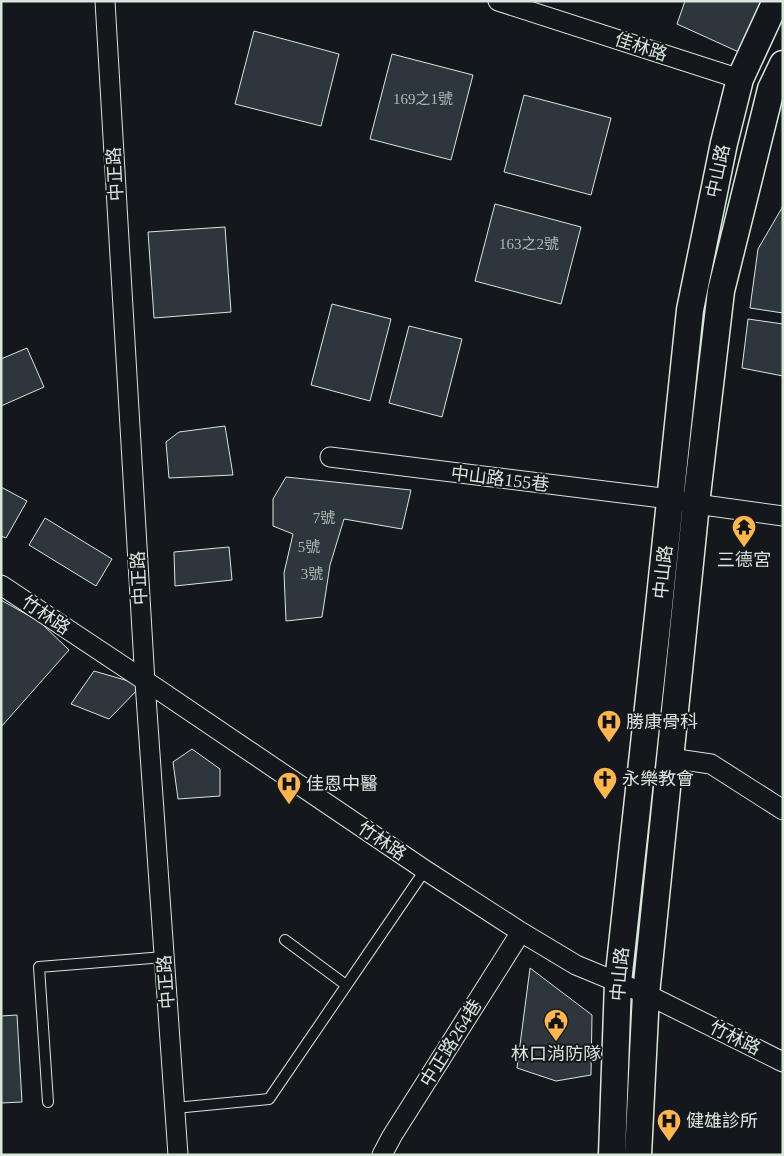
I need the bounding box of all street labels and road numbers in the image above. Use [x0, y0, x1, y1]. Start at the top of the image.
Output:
street label: 佳林路 [612, 29, 670, 65]
street label: 中山路 [703, 143, 733, 199]
street label: 中正路 [104, 147, 126, 201]
street label: 中山路155巷 [450, 463, 550, 495]
street label: 中山路 [650, 544, 676, 600]
street label: 中正路 [128, 551, 150, 605]
street label: 竹林路 [18, 592, 74, 638]
street label: 竹林路 [354, 818, 410, 864]
street label: 中山路 [608, 946, 632, 1002]
street label: 中正路 [154, 954, 178, 1010]
street label: 中正路264巷 [416, 996, 486, 1090]
street label: 竹林路 [706, 1017, 764, 1059]

